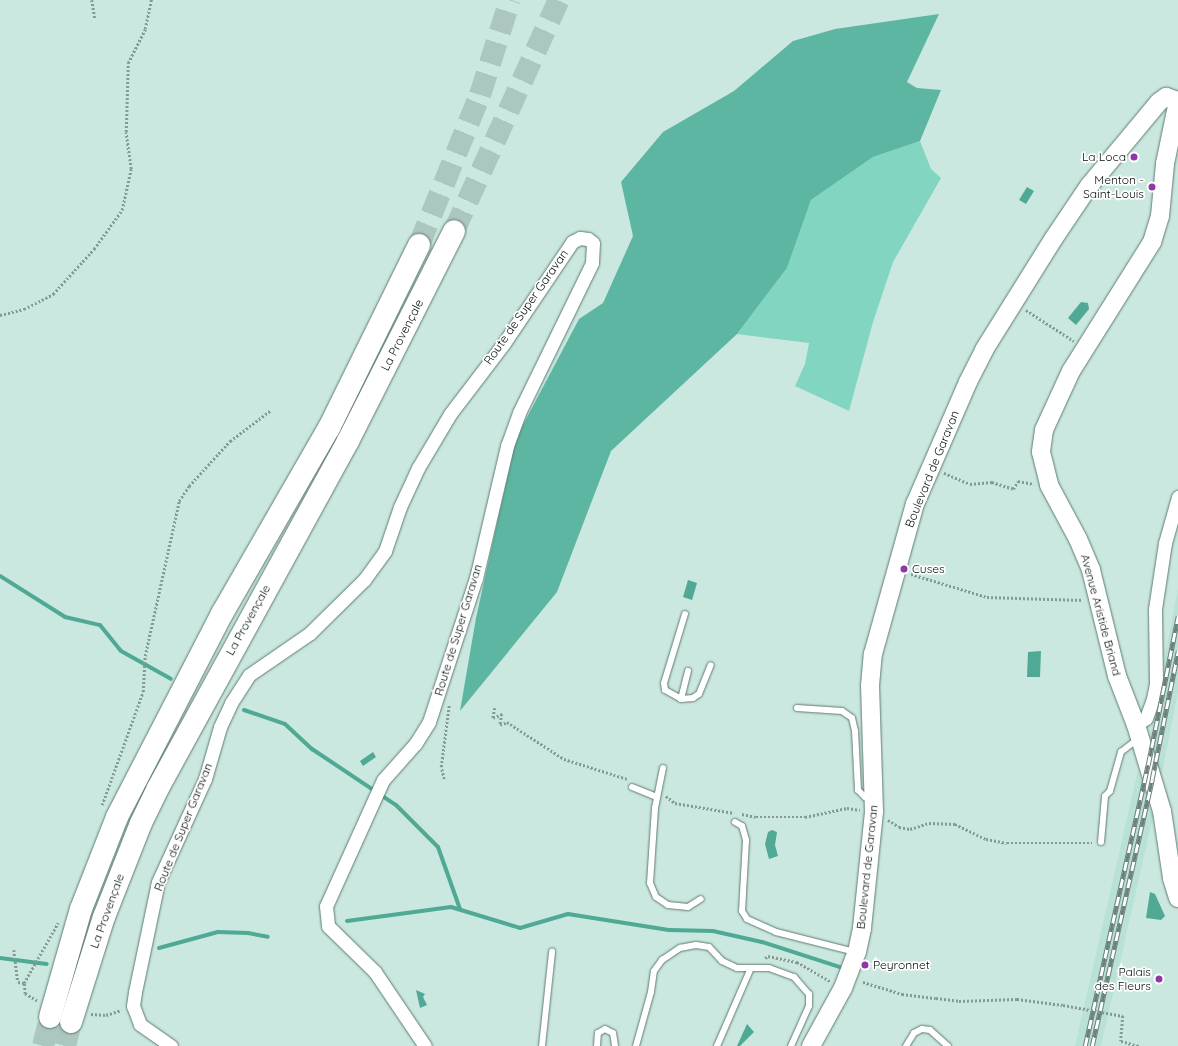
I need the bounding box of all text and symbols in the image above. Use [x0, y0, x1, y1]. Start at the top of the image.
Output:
place label: La Loca [1082, 150, 1126, 164]
marker: La Loca [1129, 152, 1139, 162]
place label: Menton - Saint-Louis [1083, 173, 1144, 201]
marker: Menton - Saint-Louis [1147, 182, 1157, 192]
street label: Route de Super Garavan [481, 247, 571, 367]
street label: La Provençale [378, 297, 426, 373]
street label: Boulevard de Garavan [902, 408, 962, 530]
street label: Avenue Aristide Briand [1078, 553, 1124, 677]
street label: Route de Super Garavan [431, 562, 485, 698]
place label: Cuses [912, 562, 945, 576]
marker: Cuses [899, 564, 909, 574]
street label: La Provençale [223, 582, 273, 658]
street label: Route de Super Garavan [151, 761, 215, 893]
street label: Boulevard de Garavan [853, 804, 881, 930]
street label: La Provençale [87, 872, 127, 950]
place label: Peyronnet [873, 958, 930, 972]
marker: Peyronnet [860, 960, 870, 970]
place label: Palais des Fleurs [1095, 965, 1151, 993]
marker: Palais des Fleurs [1154, 974, 1164, 984]

